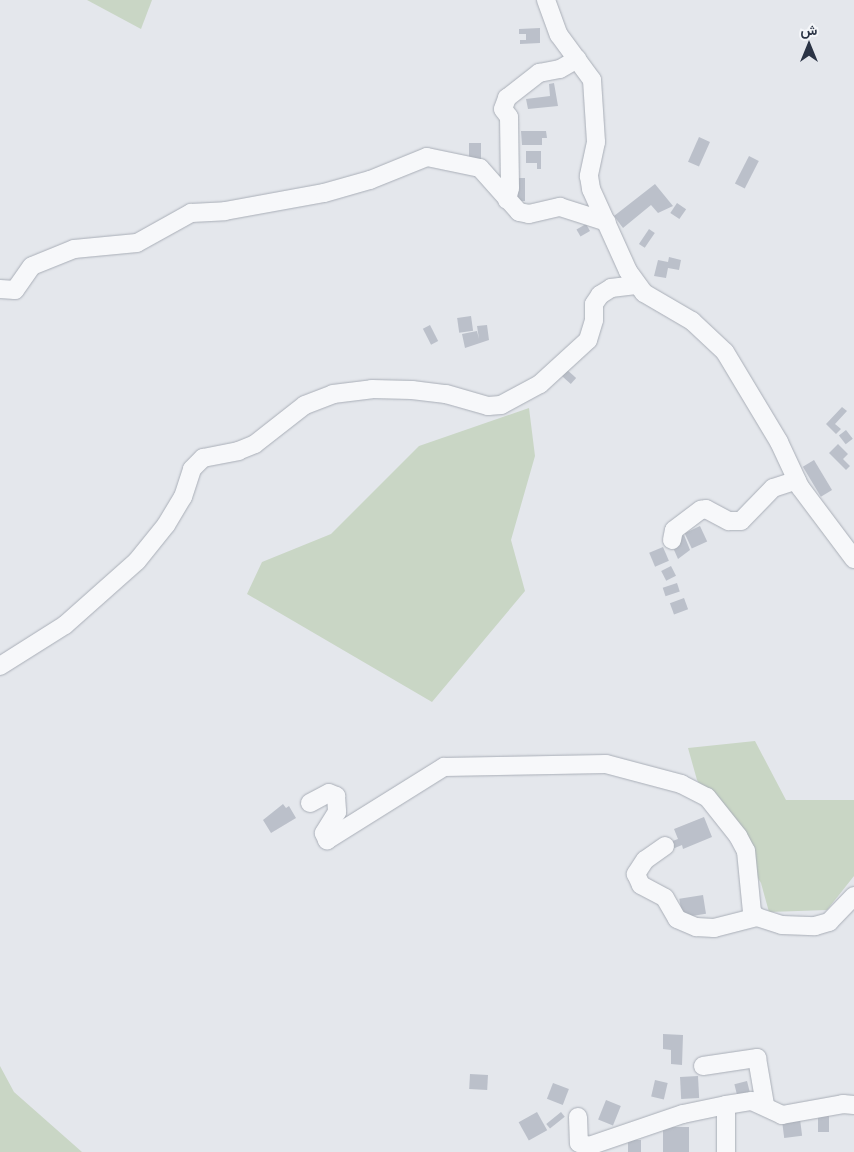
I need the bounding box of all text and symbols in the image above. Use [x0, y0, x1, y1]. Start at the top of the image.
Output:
north arrow [784, 20, 834, 70]
text: ش [801, 22, 817, 38]

